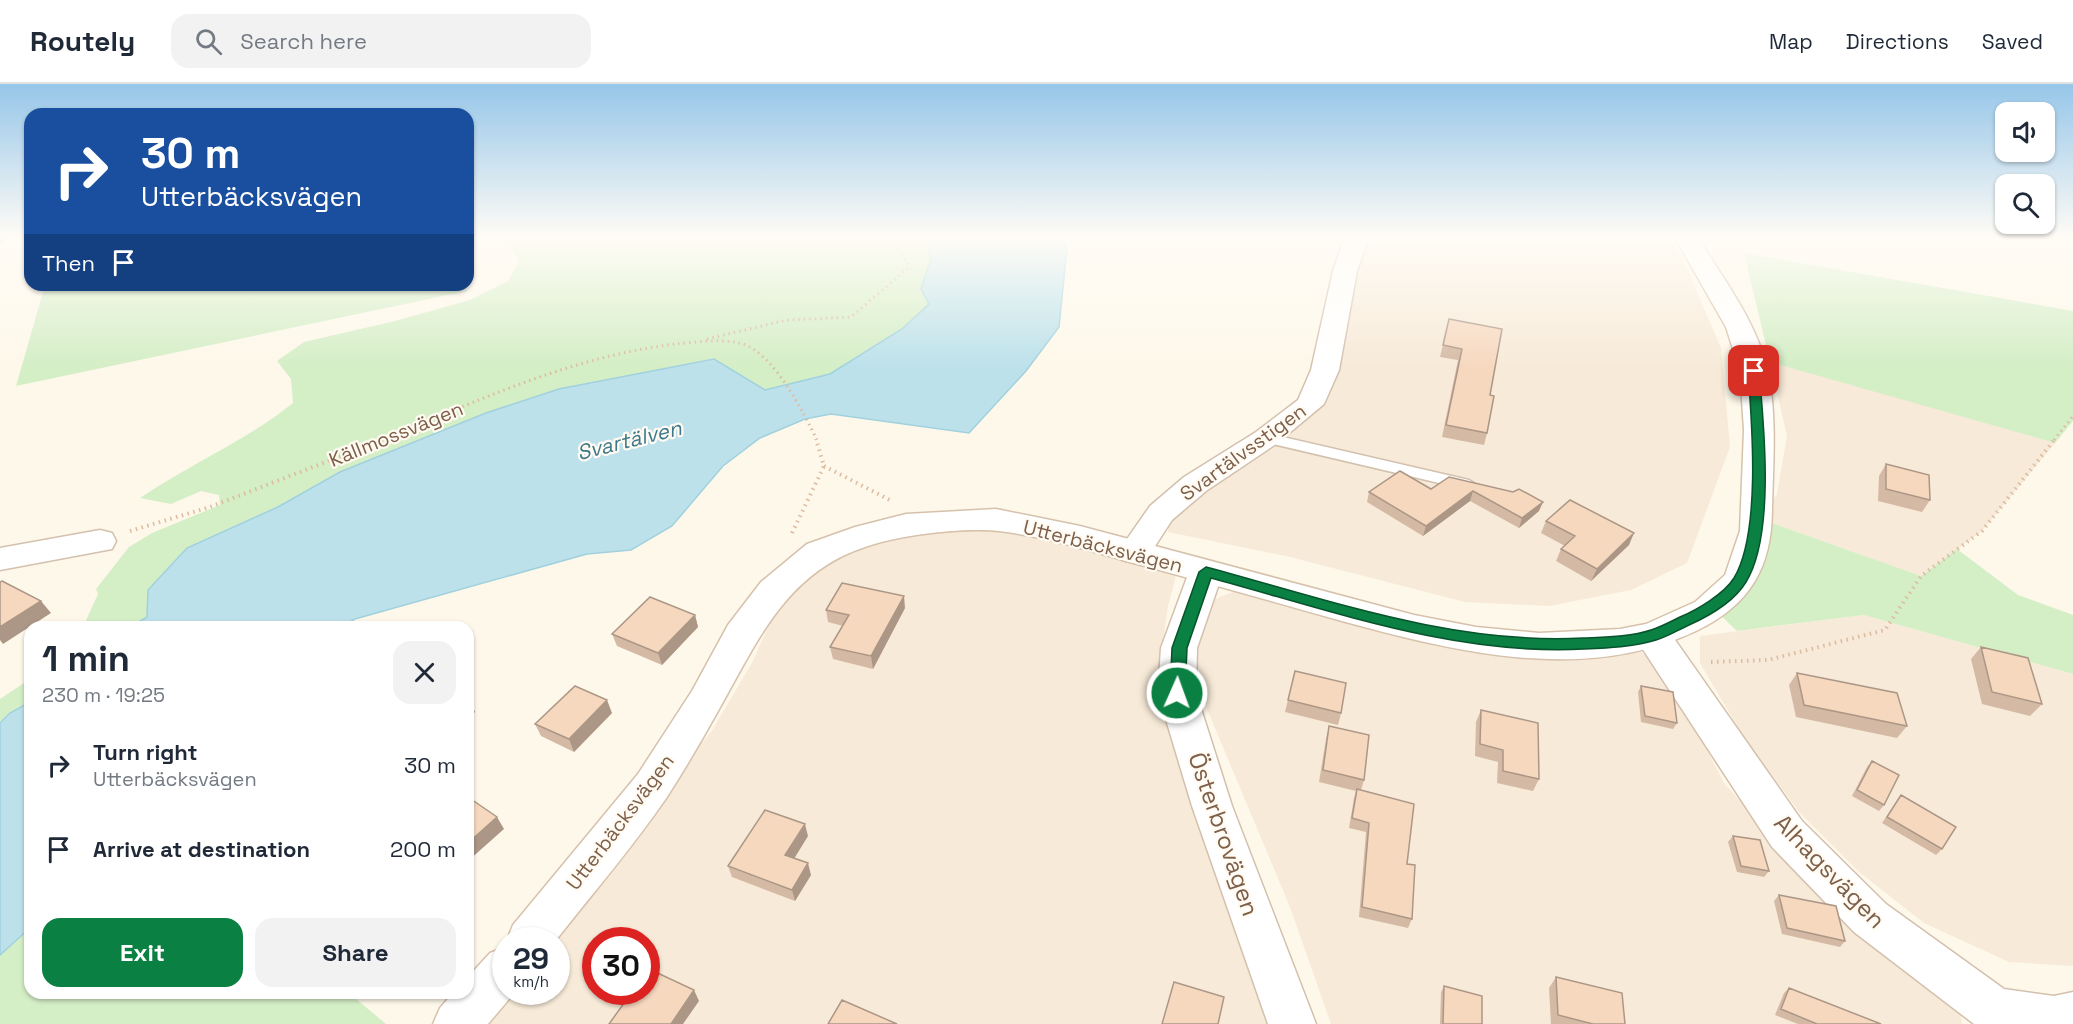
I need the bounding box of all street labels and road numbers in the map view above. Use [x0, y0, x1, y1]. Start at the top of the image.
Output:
street label: Källmossvägen [325, 395, 467, 473]
street label: Svartälvsstigen [1175, 397, 1311, 507]
street label: Utterbäcksvägen [1020, 514, 1186, 578]
street label: Österbrovägen [1181, 748, 1267, 920]
street label: Utterbäcksvägen [560, 749, 680, 895]
street label: Alhagsvägen [1768, 807, 1892, 935]

